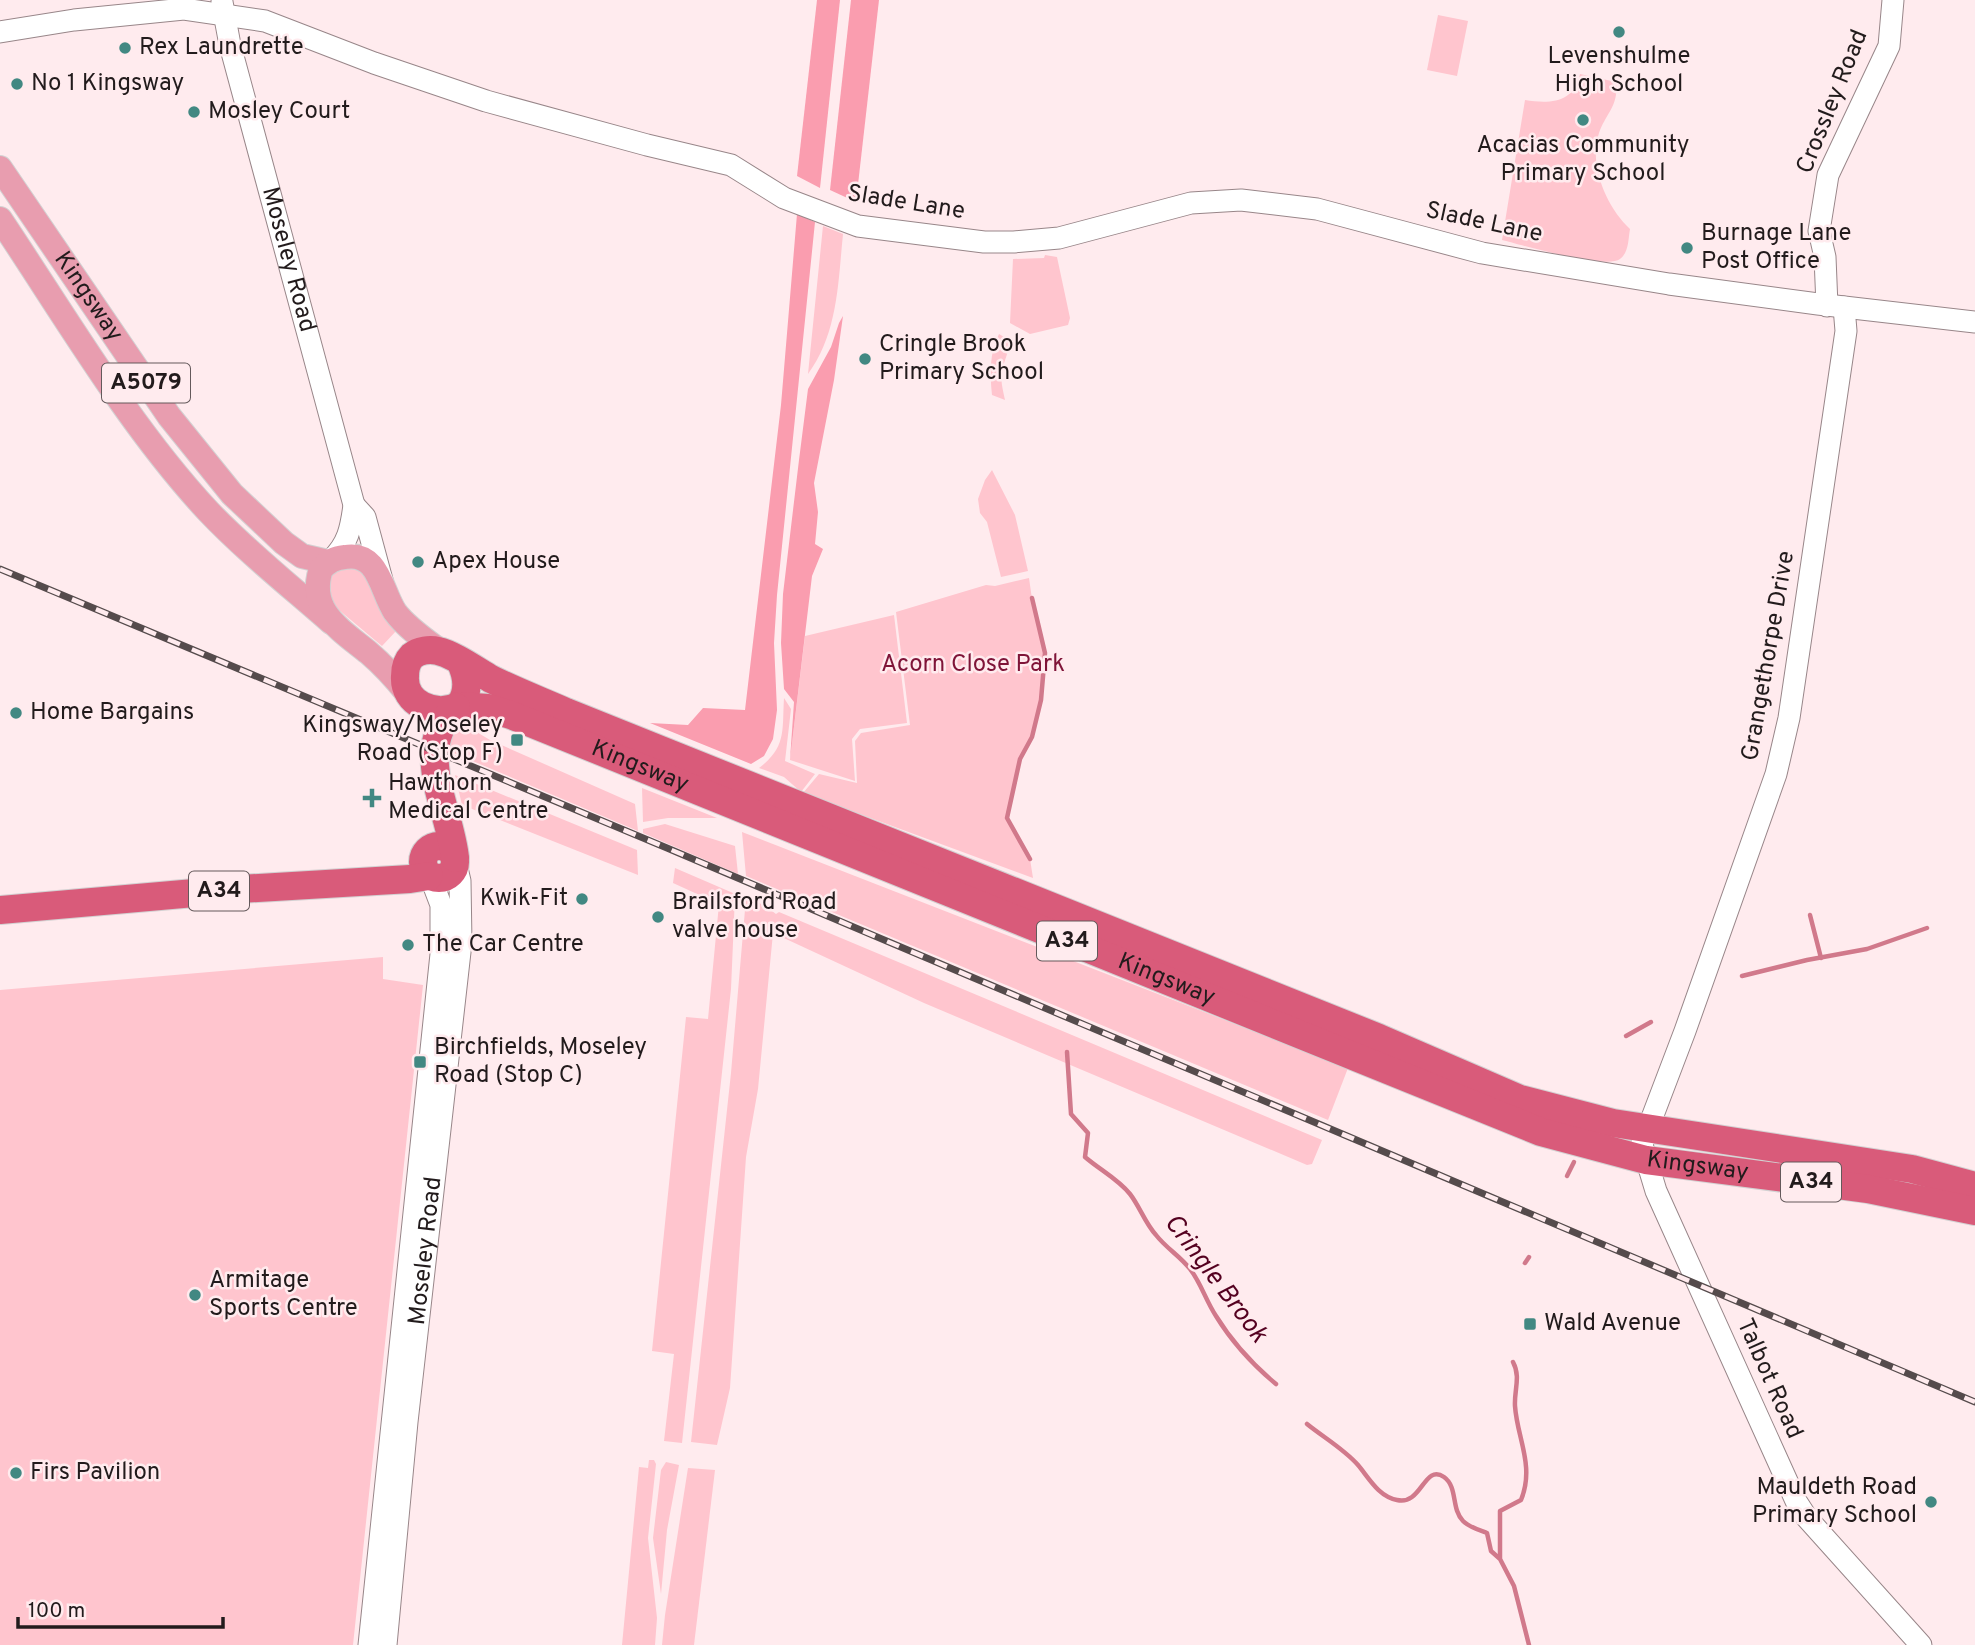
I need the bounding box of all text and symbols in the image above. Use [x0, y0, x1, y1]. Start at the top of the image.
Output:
marker: Levenshulme High School [1611, 24, 1627, 40]
street label: Crossley Road [1791, 26, 1875, 178]
place label: Rex Laundrette [139, 33, 304, 63]
marker: Rex Laundrette [117, 40, 133, 56]
place label: Levenshulme High School [1548, 42, 1690, 100]
place label: No 1 Kingsway [31, 69, 184, 99]
marker: No 1 Kingsway [9, 76, 25, 92]
place label: Mosley Court [208, 97, 350, 127]
marker: Mosley Court [186, 104, 202, 120]
marker: Acacias Community Primary School [1575, 112, 1591, 128]
place label: Acacias Community Primary School [1477, 131, 1689, 189]
street label: Slade Lane [845, 179, 967, 227]
street label: Moseley Road [254, 184, 322, 336]
street label: Slade Lane [1423, 196, 1545, 250]
place label: Burnage Lane Post Office [1701, 219, 1851, 277]
marker: Burnage Lane Post Office [1679, 240, 1695, 256]
street label: Kingsway [47, 246, 129, 348]
place label: Cringle Brook Primary School [879, 330, 1044, 388]
marker: Cringle Brook Primary School [857, 351, 873, 367]
road number: A5079 [102, 364, 190, 402]
place label: Apex House [432, 547, 560, 577]
street label: Grangethorpe Drive [1736, 549, 1802, 763]
marker: Apex House [410, 554, 426, 570]
park label: Acorn Close Park [881, 650, 1065, 680]
place label: Home Bargains [30, 698, 194, 728]
marker: Home Bargains [8, 705, 24, 721]
place label: Kingsway/Moseley Road (Stop F) [302, 711, 503, 769]
marker: Kingsway/Moseley Road (Stop F) [509, 732, 525, 748]
street label: Kingsway [587, 734, 693, 800]
place label: Hawthorn Medical Centre [388, 769, 548, 827]
marker: Hawthorn Medical Centre [362, 788, 382, 808]
road number: A34 [189, 872, 249, 911]
place label: Kwik-Fit [480, 884, 568, 914]
place label: Brailsford Road valve house [672, 888, 837, 946]
marker: Kwik-Fit [574, 891, 590, 907]
marker: Brailsford Road valve house [650, 909, 666, 925]
road number: A34 [1037, 922, 1097, 960]
place label: The Car Centre [422, 930, 584, 960]
marker: The Car Centre [400, 937, 416, 953]
street label: Kingsway [1113, 947, 1219, 1013]
place label: Birchfields, Moseley Road (Stop C) [434, 1033, 647, 1091]
marker: Birchfields, Moseley Road (Stop C) [412, 1054, 428, 1070]
street label: Kingsway [1645, 1145, 1750, 1188]
road number: A34 [1781, 1162, 1841, 1202]
street label: Moseley Road [403, 1175, 450, 1327]
water label: Cringle Brook [1156, 1208, 1275, 1351]
place label: Armitage Sports Centre [209, 1266, 358, 1324]
marker: Armitage Sports Centre [187, 1287, 203, 1303]
place label: Wald Avenue [1544, 1309, 1681, 1339]
street label: Talbot Road [1729, 1314, 1809, 1444]
marker: Wald Avenue [1522, 1316, 1538, 1332]
place label: Firs Pavilion [30, 1458, 160, 1488]
marker: Firs Pavilion [8, 1465, 24, 1481]
place label: Mauldeth Road Primary School [1752, 1473, 1917, 1531]
marker: Mauldeth Road Primary School [1923, 1494, 1939, 1510]
scale bar [18, 1586, 222, 1630]
text: 100 m [28, 1598, 85, 1625]

